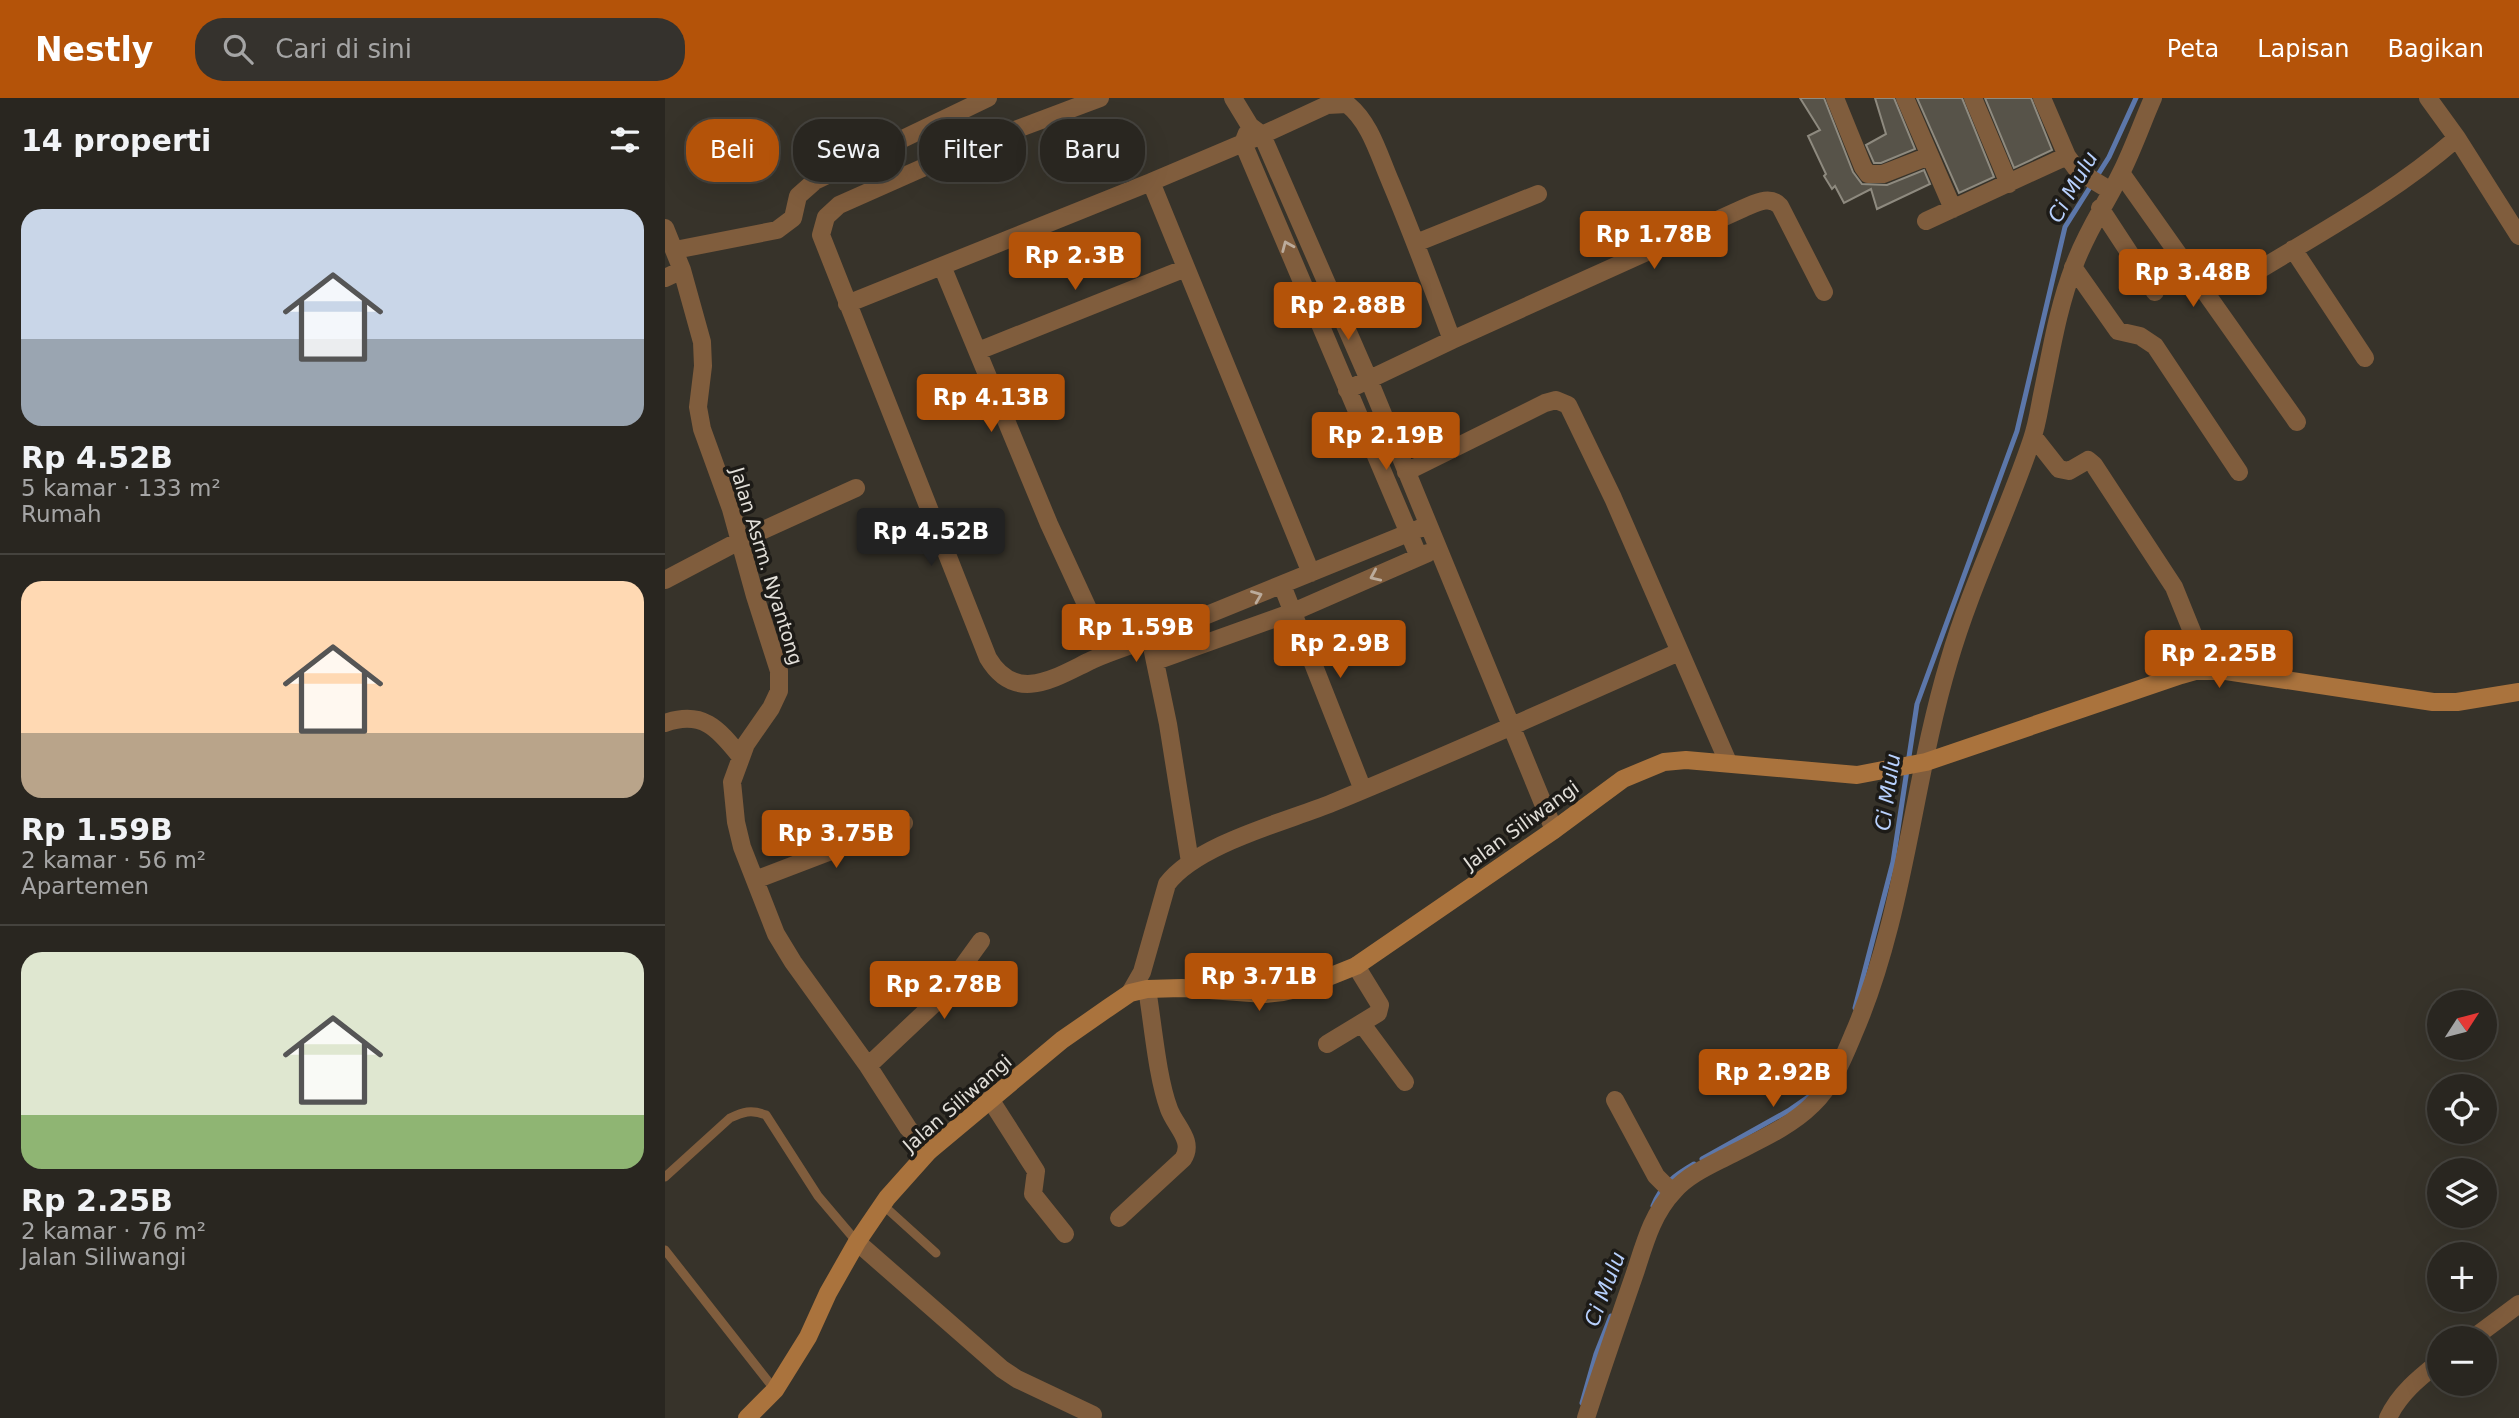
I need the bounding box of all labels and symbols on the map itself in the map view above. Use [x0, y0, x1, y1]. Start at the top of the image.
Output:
water label: Ci Mulu [2043, 147, 2103, 227]
pin: Rp 1.78B [1582, 212, 1726, 271]
pin: Rp 2.3B [1010, 232, 1140, 292]
one-way arrow [1281, 241, 1295, 253]
pin: Rp 3.48B [2121, 250, 2265, 309]
pin: Rp 2.88B [1276, 282, 1420, 342]
pin: Rp 4.13B [919, 374, 1063, 434]
pin: Rp 2.19B [1314, 412, 1458, 472]
street label: Jalan Asrm. Nyantong [726, 464, 808, 667]
pin: Rp 4.52B [859, 508, 1003, 568]
one-way arrow [1370, 568, 1382, 582]
one-way arrow [1250, 590, 1262, 604]
pin: Rp 1.59B [1064, 604, 1208, 664]
pin: Rp 2.9B [1275, 620, 1405, 680]
pin: Rp 2.25B [2147, 630, 2291, 690]
water label: Ci Mulu [1871, 752, 1905, 832]
street label: Jalan Siliwangi [1458, 776, 1583, 875]
pin: Rp 3.75B [764, 810, 908, 870]
pin: Rp 3.71B [1187, 954, 1331, 1013]
pin: Rp 2.78B [872, 962, 1016, 1021]
north arrow [2427, 990, 2497, 1060]
pin: Rp 2.92B [1701, 1049, 1845, 1109]
street label: Jalan Siliwangi [897, 1050, 1016, 1157]
water label: Ci Mulu [1580, 1248, 1630, 1330]

